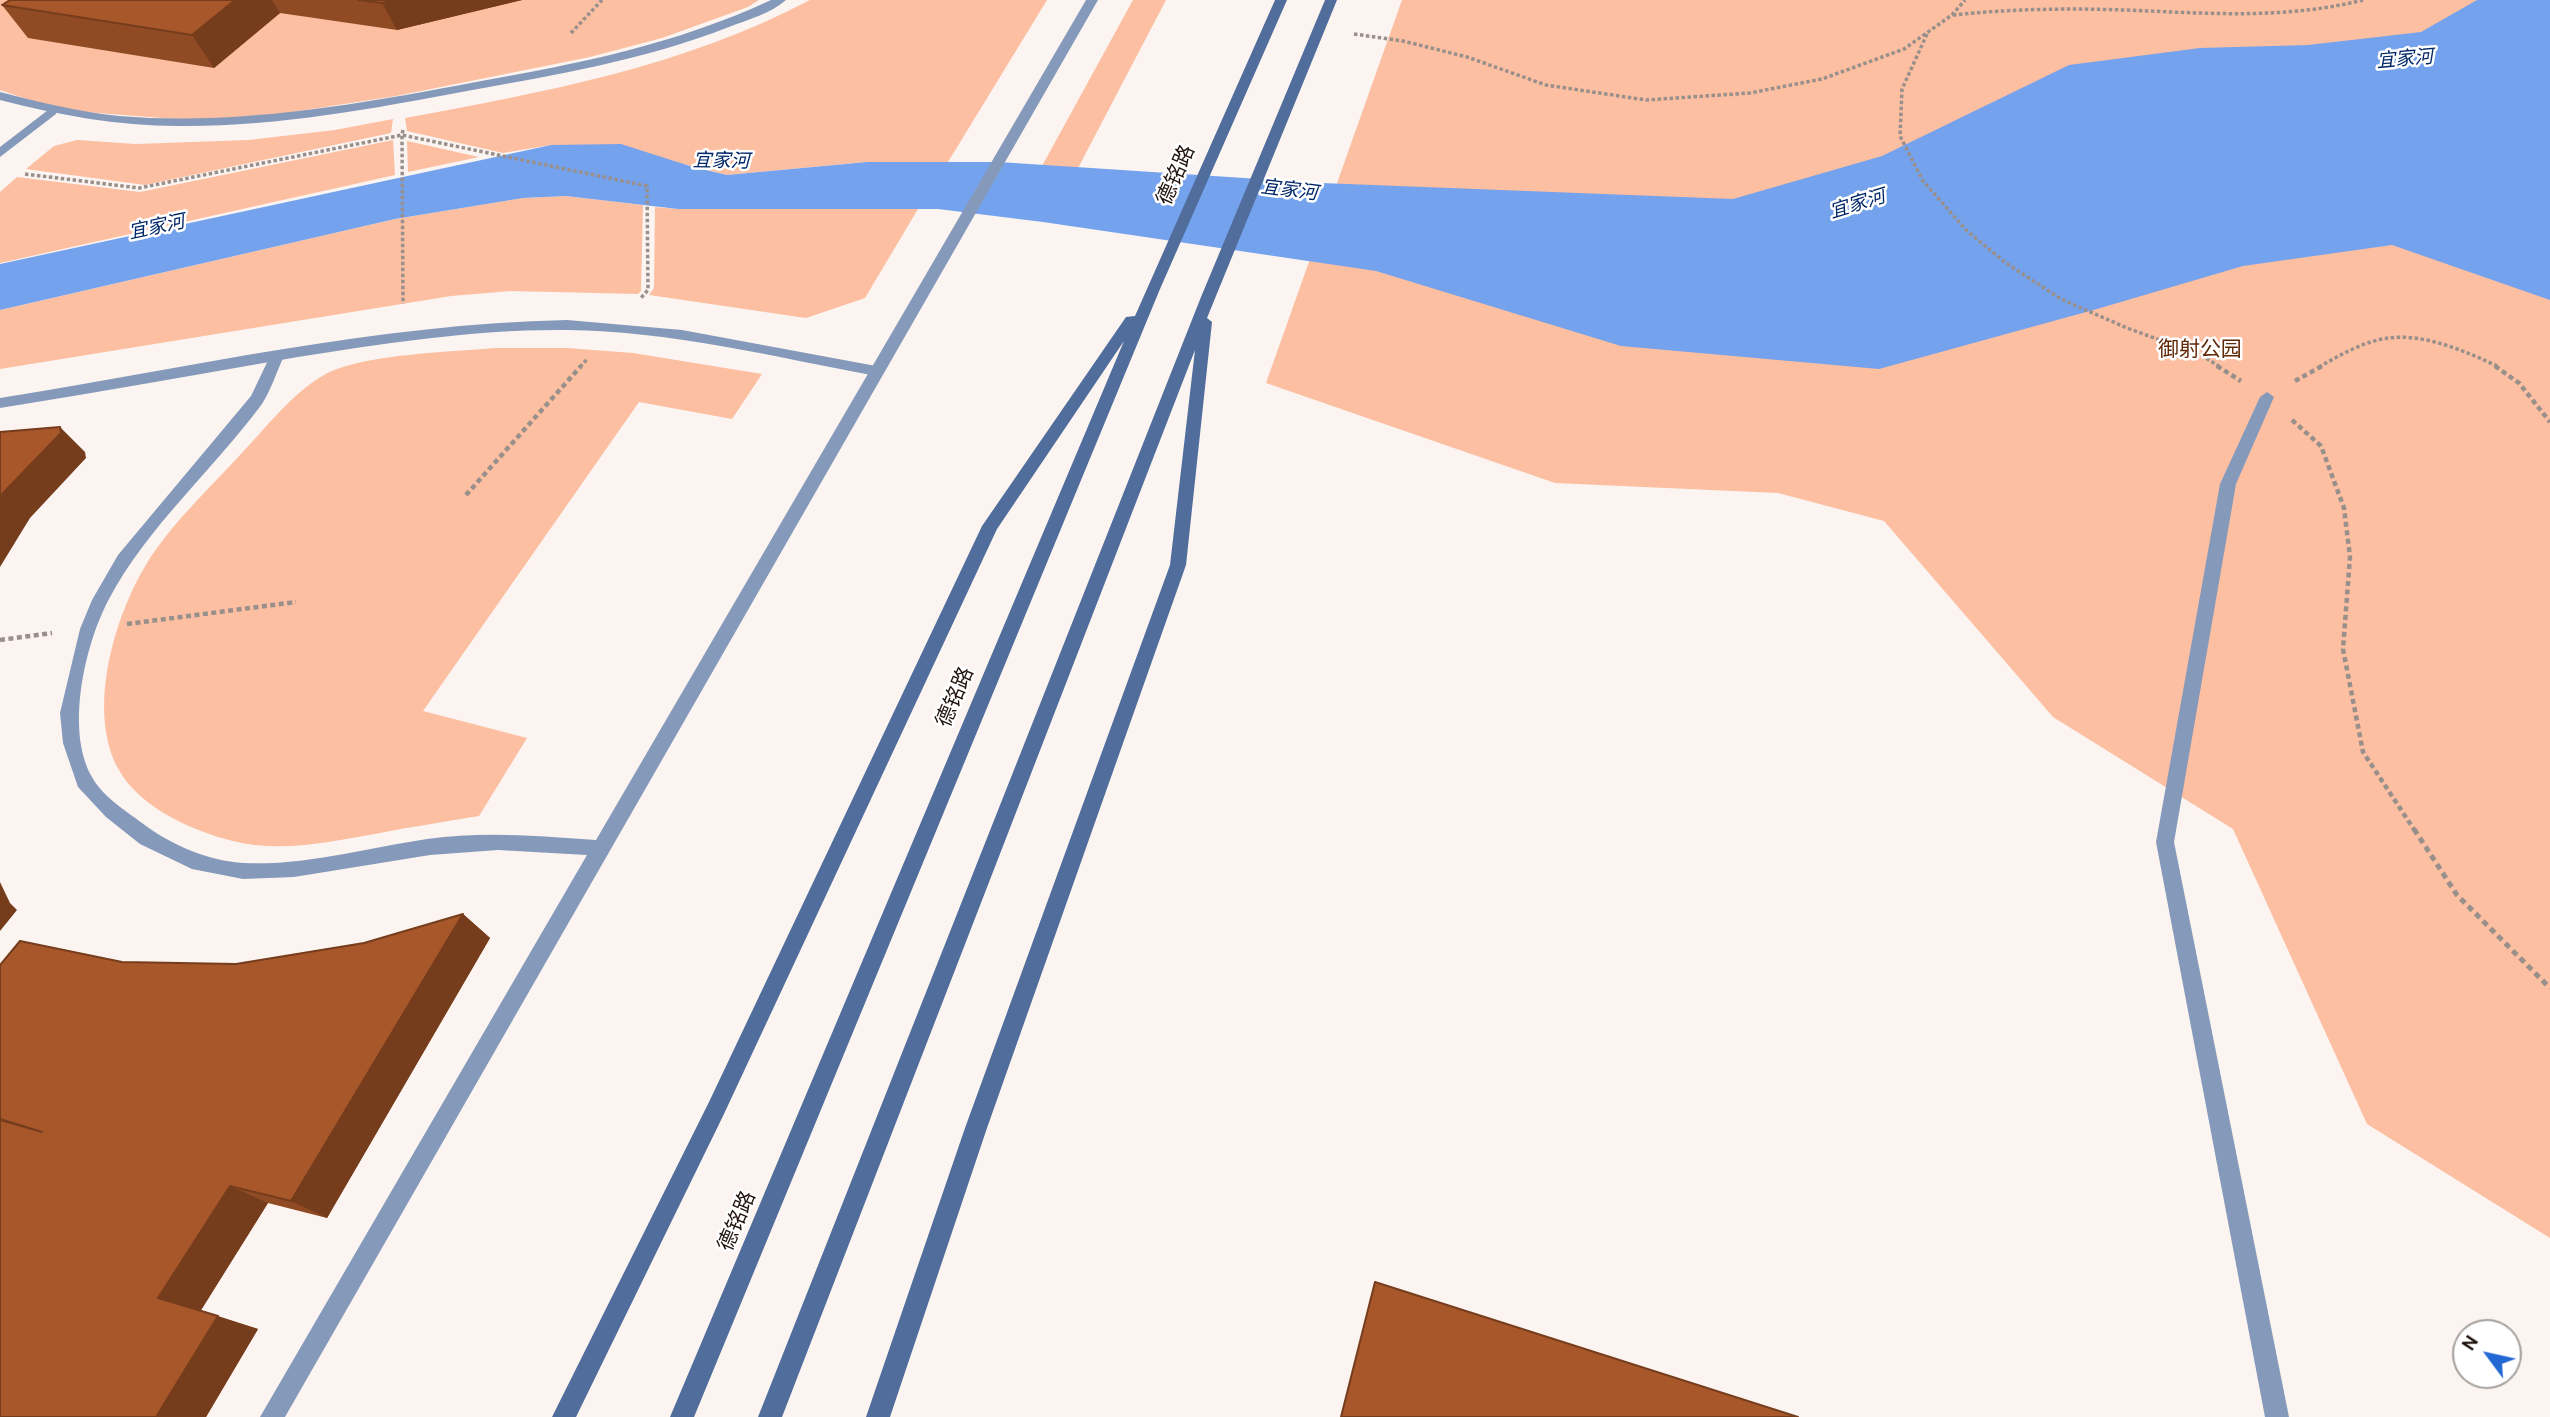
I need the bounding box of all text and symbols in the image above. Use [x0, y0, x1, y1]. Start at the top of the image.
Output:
water label: 宜家河 [2376, 47, 2434, 75]
street label: 德铭路 [1154, 142, 1202, 210]
water label: 宜家河 [692, 151, 750, 175]
water label: 宜家河 [1259, 177, 1319, 207]
water label: 宜家河 [1827, 187, 1889, 225]
water label: 宜家河 [127, 212, 187, 246]
park label: 御射公园 [2158, 339, 2242, 365]
street label: 德铭路 [933, 664, 981, 732]
street label: 德铭路 [715, 1188, 763, 1256]
north arrow [2452, 1319, 2522, 1389]
text: N [2457, 1331, 2485, 1356]

